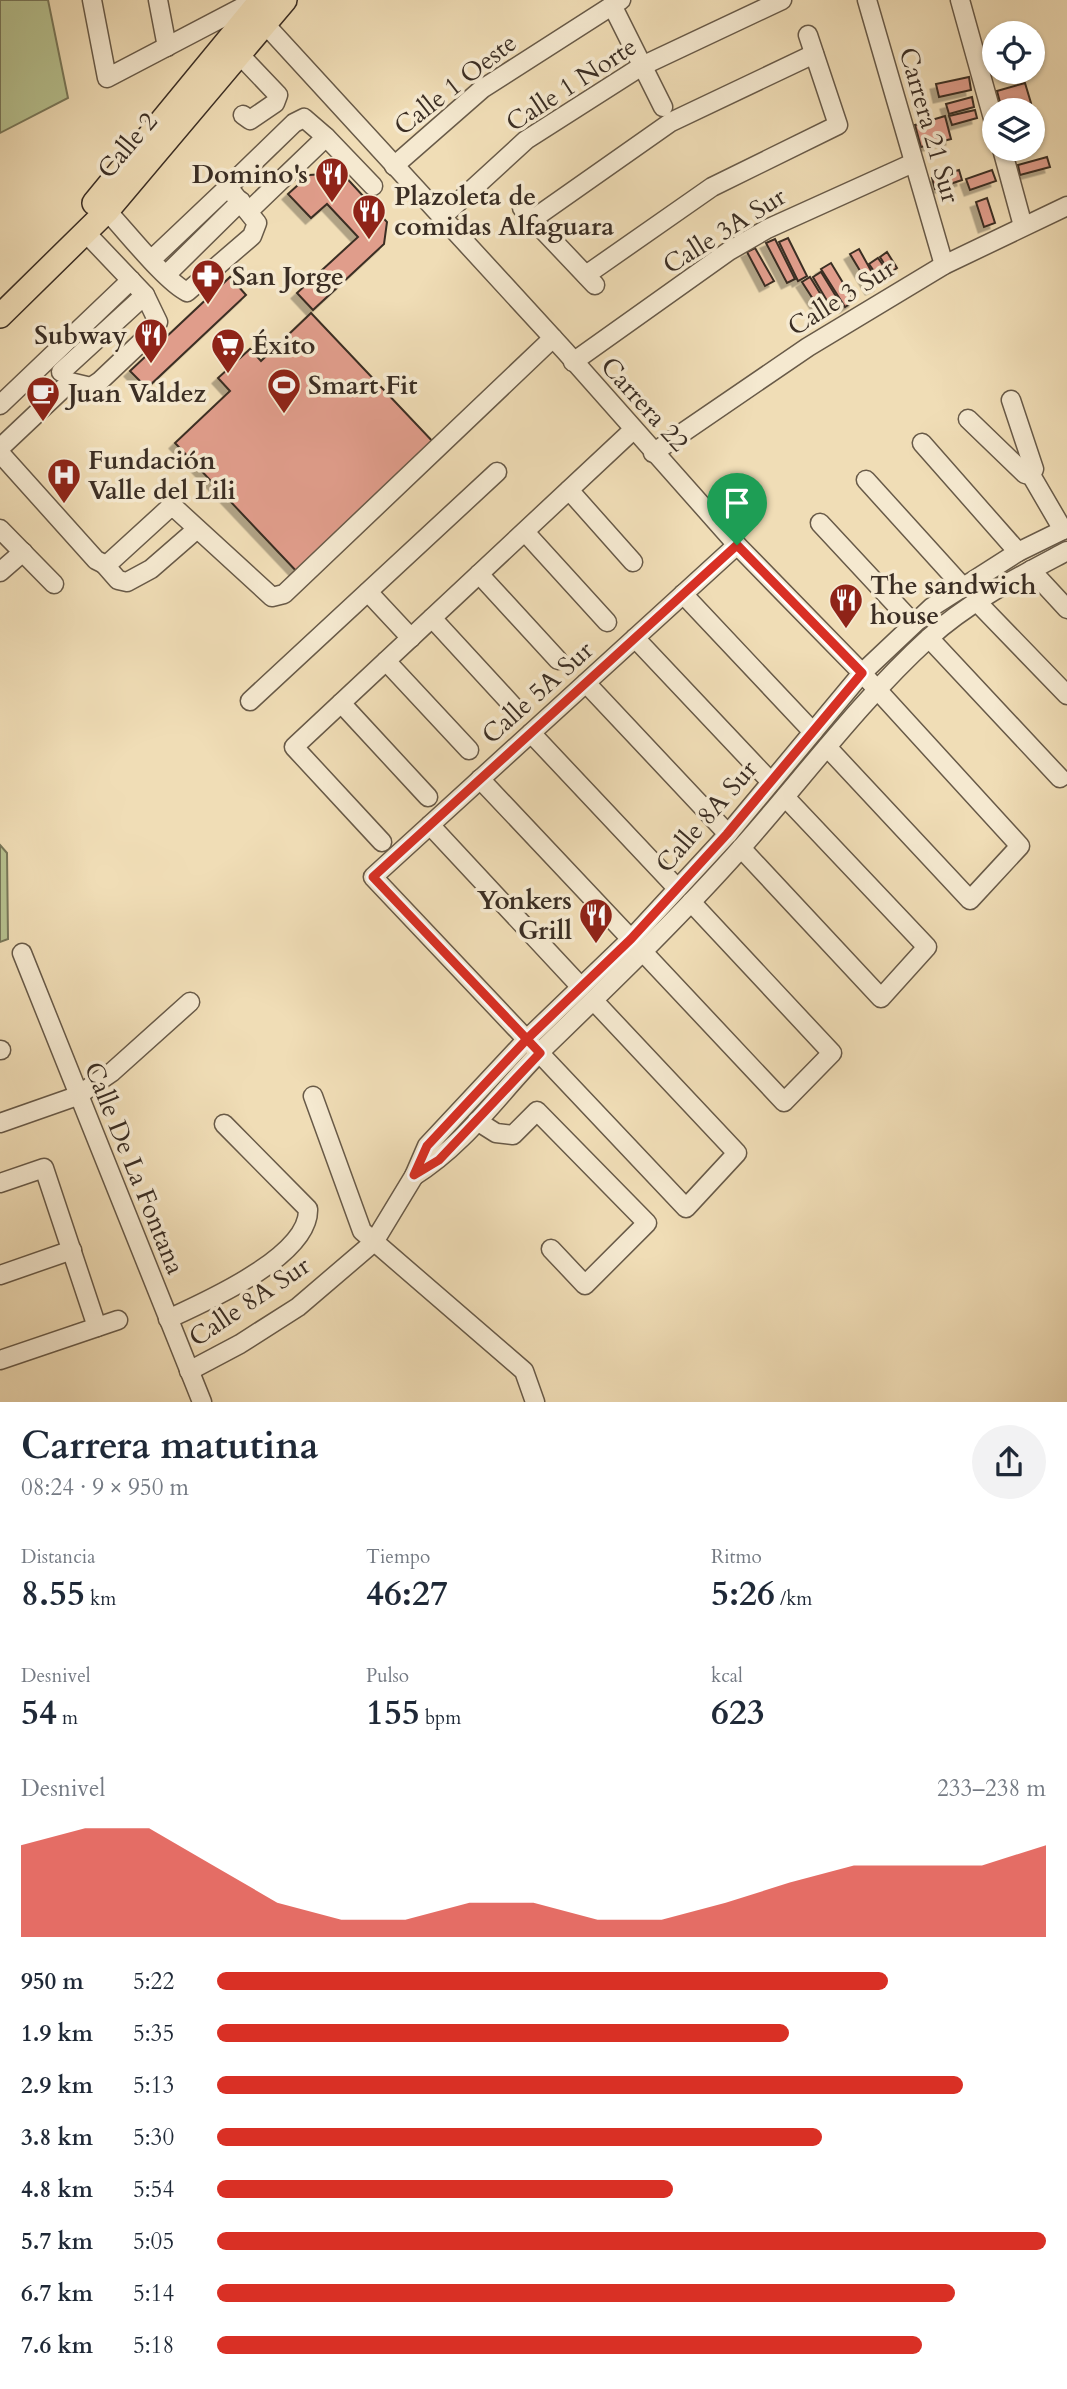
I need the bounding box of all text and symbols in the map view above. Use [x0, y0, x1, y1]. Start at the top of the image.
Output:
map controls [982, 21, 1045, 161]
button: locate [982, 21, 1045, 84]
street label: Calle 1 Oeste [387, 26, 524, 143]
street label: Calle 1 Norte [499, 29, 643, 140]
street label: Carrera 21 Sur [891, 43, 969, 207]
button: layers [982, 98, 1045, 161]
street label: Calle 2 [89, 105, 165, 186]
restaurant icon: Domino's [313, 155, 351, 204]
place label: Domino's [192, 157, 308, 192]
place label: Plazoleta de comidas Alfaguara [394, 179, 614, 244]
street label: Calle 3A Sur [656, 179, 793, 282]
restaurant icon: Plazoleta de comidas Alfaguara [350, 192, 388, 241]
street label: Calle 3 Sur [781, 250, 902, 344]
pharmacy icon: San Jorge [189, 257, 227, 306]
place label: San Jorge [232, 259, 344, 294]
restaurant icon: Subway [132, 316, 170, 365]
place label: Subway [34, 318, 127, 353]
supermarket icon: Éxito [209, 326, 247, 375]
place label: Éxito [252, 328, 315, 363]
street label: Carrera 22 [593, 349, 697, 459]
sports icon: Smart Fit [265, 366, 303, 415]
place label: Smart Fit [308, 368, 418, 403]
cafe icon: Juan Valdez [24, 374, 62, 423]
place label: Juan Valdez [64, 376, 207, 411]
place label: Fundación Valle del Lili [88, 443, 236, 508]
hospital icon: Fundación Valle del Lili [45, 456, 83, 505]
pin [707, 473, 767, 545]
icon: arrive [718, 484, 756, 522]
place label: The sandwich house [870, 568, 1036, 633]
restaurant icon: The sandwich house [827, 581, 865, 630]
street label: Calle 5A Sur [474, 633, 601, 752]
street label: Calle 8A Sur [648, 752, 765, 880]
place label: Yonkers Grill [477, 883, 572, 948]
restaurant icon: Yonkers Grill [577, 896, 615, 945]
street label: Calle De La Fontana [76, 1057, 193, 1280]
street label: Calle 8A Sur [182, 1248, 317, 1355]
text: Carrera matutina [21, 1420, 319, 1472]
button: share [972, 1425, 1046, 1499]
text: 08:24 · 9 × 950 m [21, 1472, 189, 1503]
text: Distancia [21, 1544, 95, 1570]
text: Tiempo [366, 1544, 430, 1570]
text: Ritmo [711, 1544, 762, 1570]
text: 8.55 [21, 1570, 85, 1618]
text: 46:27 [366, 1570, 448, 1618]
text: 5:26 [711, 1570, 775, 1618]
text: km [85, 1586, 116, 1612]
text: /km [775, 1586, 812, 1612]
text: Desnivel [21, 1663, 91, 1689]
text: Pulso [366, 1663, 409, 1689]
text: kcal [711, 1663, 743, 1689]
text: 54 [21, 1689, 57, 1737]
text: 155 [366, 1689, 420, 1737]
text: 623 [711, 1689, 765, 1737]
text: m [57, 1705, 78, 1731]
text: bpm [420, 1705, 461, 1731]
text: Desnivel [21, 1773, 105, 1804]
text: 233–238 m [937, 1773, 1046, 1804]
text: 950 m [21, 1966, 84, 1997]
text: 5:22 [133, 1966, 174, 1997]
text: 1.9 km [21, 2018, 93, 2049]
text: 5:35 [133, 2018, 174, 2049]
text: 2.9 km [21, 2070, 93, 2101]
text: 5:13 [133, 2070, 174, 2101]
text: 3.8 km [21, 2122, 93, 2153]
text: 5:30 [133, 2122, 174, 2153]
text: 4.8 km [21, 2174, 93, 2205]
text: 5:54 [133, 2174, 174, 2205]
text: 5.7 km [21, 2226, 93, 2257]
text: 5:05 [133, 2226, 174, 2257]
text: 6.7 km [21, 2278, 93, 2309]
text: 5:14 [133, 2278, 174, 2309]
text: 7.6 km [21, 2330, 93, 2361]
text: 5:18 [133, 2330, 174, 2361]

